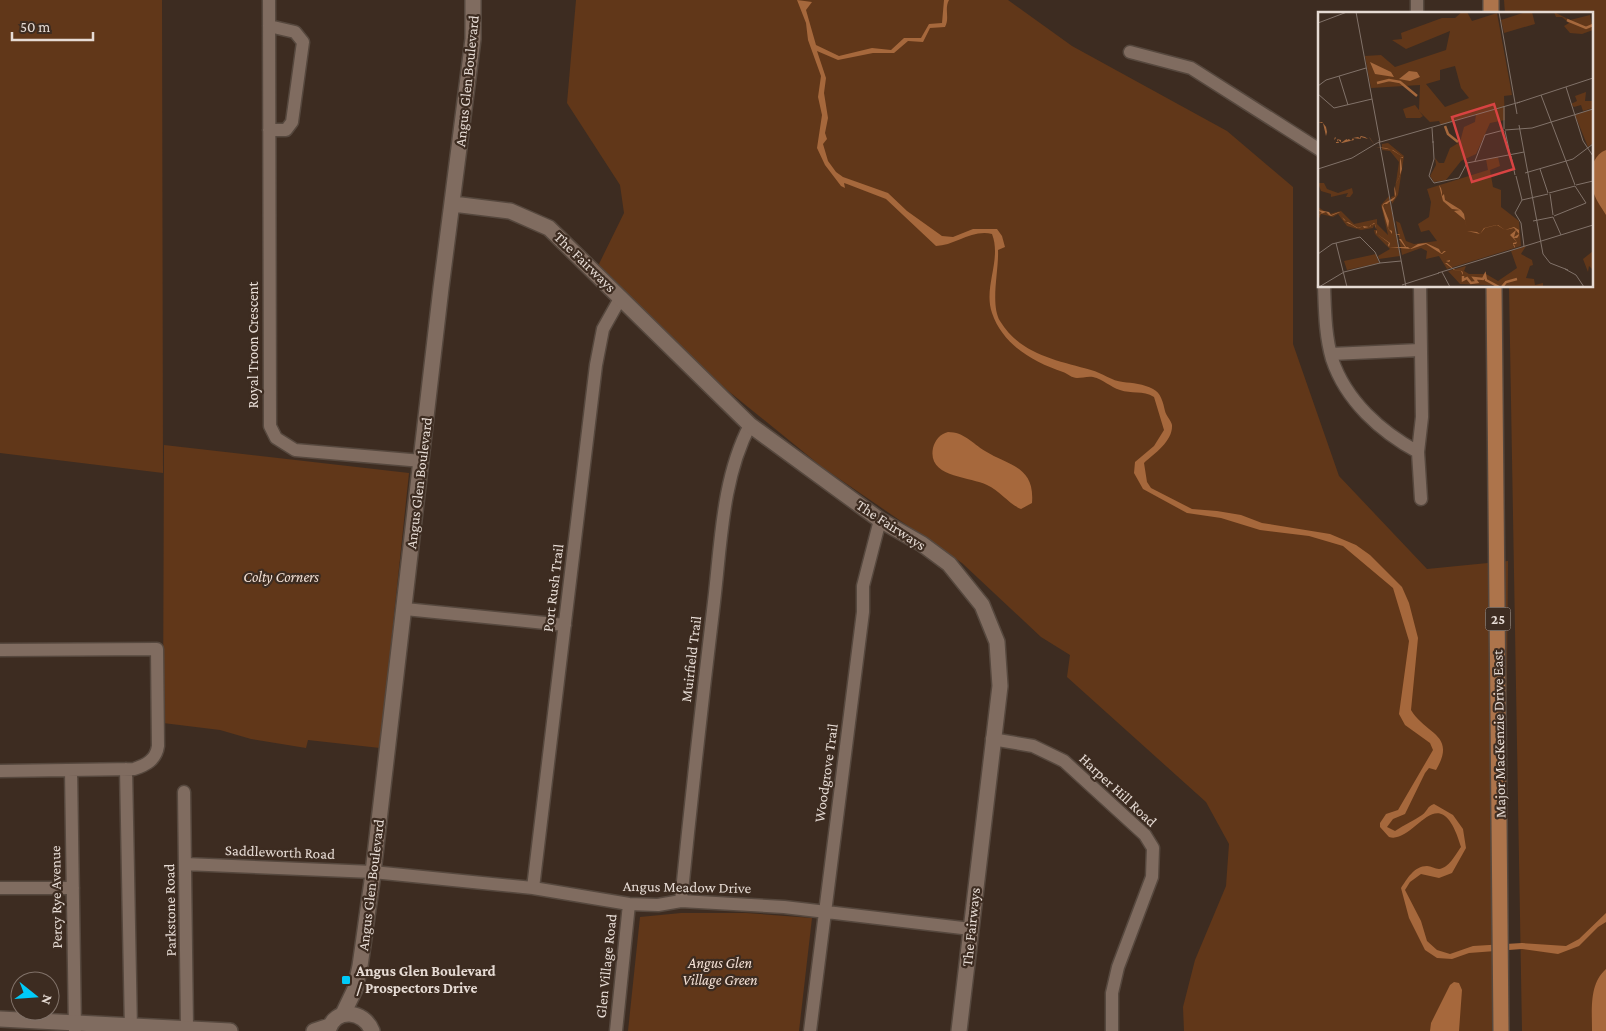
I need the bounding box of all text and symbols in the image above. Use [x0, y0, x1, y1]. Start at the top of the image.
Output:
scale bar [12, 10, 94, 42]
inset map [1318, 12, 1594, 288]
street label: Angus Glen Boulevard [452, 14, 483, 148]
text: 50 m [20, 19, 50, 35]
street label: The Fairways [550, 229, 619, 296]
street label: Royal Troon Crescent [245, 280, 262, 409]
street label: Angus Glen Boulevard [403, 416, 436, 550]
street label: The Fairways [853, 497, 929, 554]
street label: Port Rush Trail [540, 543, 566, 633]
park label: Colty Corners [243, 569, 319, 586]
road number: 25 [1486, 608, 1510, 630]
street label: Muirfield Trail [678, 615, 704, 703]
street label: Major MacKenzie Drive East [1490, 649, 1509, 818]
street label: Woodgrove Trail [811, 722, 842, 824]
street label: Harper Hill Road [1075, 750, 1160, 831]
street label: Angus Glen Boulevard [355, 818, 388, 952]
street label: Saddleworth Road [225, 842, 335, 862]
street label: Percy Rye Avenue [47, 845, 66, 949]
street label: Parkstone Road [161, 863, 179, 956]
street label: Angus Meadow Drive [623, 878, 752, 897]
street label: The Fairways [959, 887, 984, 967]
street label: Glen Village Road [593, 913, 620, 1019]
park label: Angus Glen Village Green [682, 955, 758, 989]
place label: Angus Glen Boulevard / Prospectors Drive [355, 963, 497, 996]
north arrow [10, 971, 60, 1021]
marker: Angus Glen Boulevard / Prospectors Drive [340, 974, 352, 986]
text: N [38, 993, 56, 1007]

